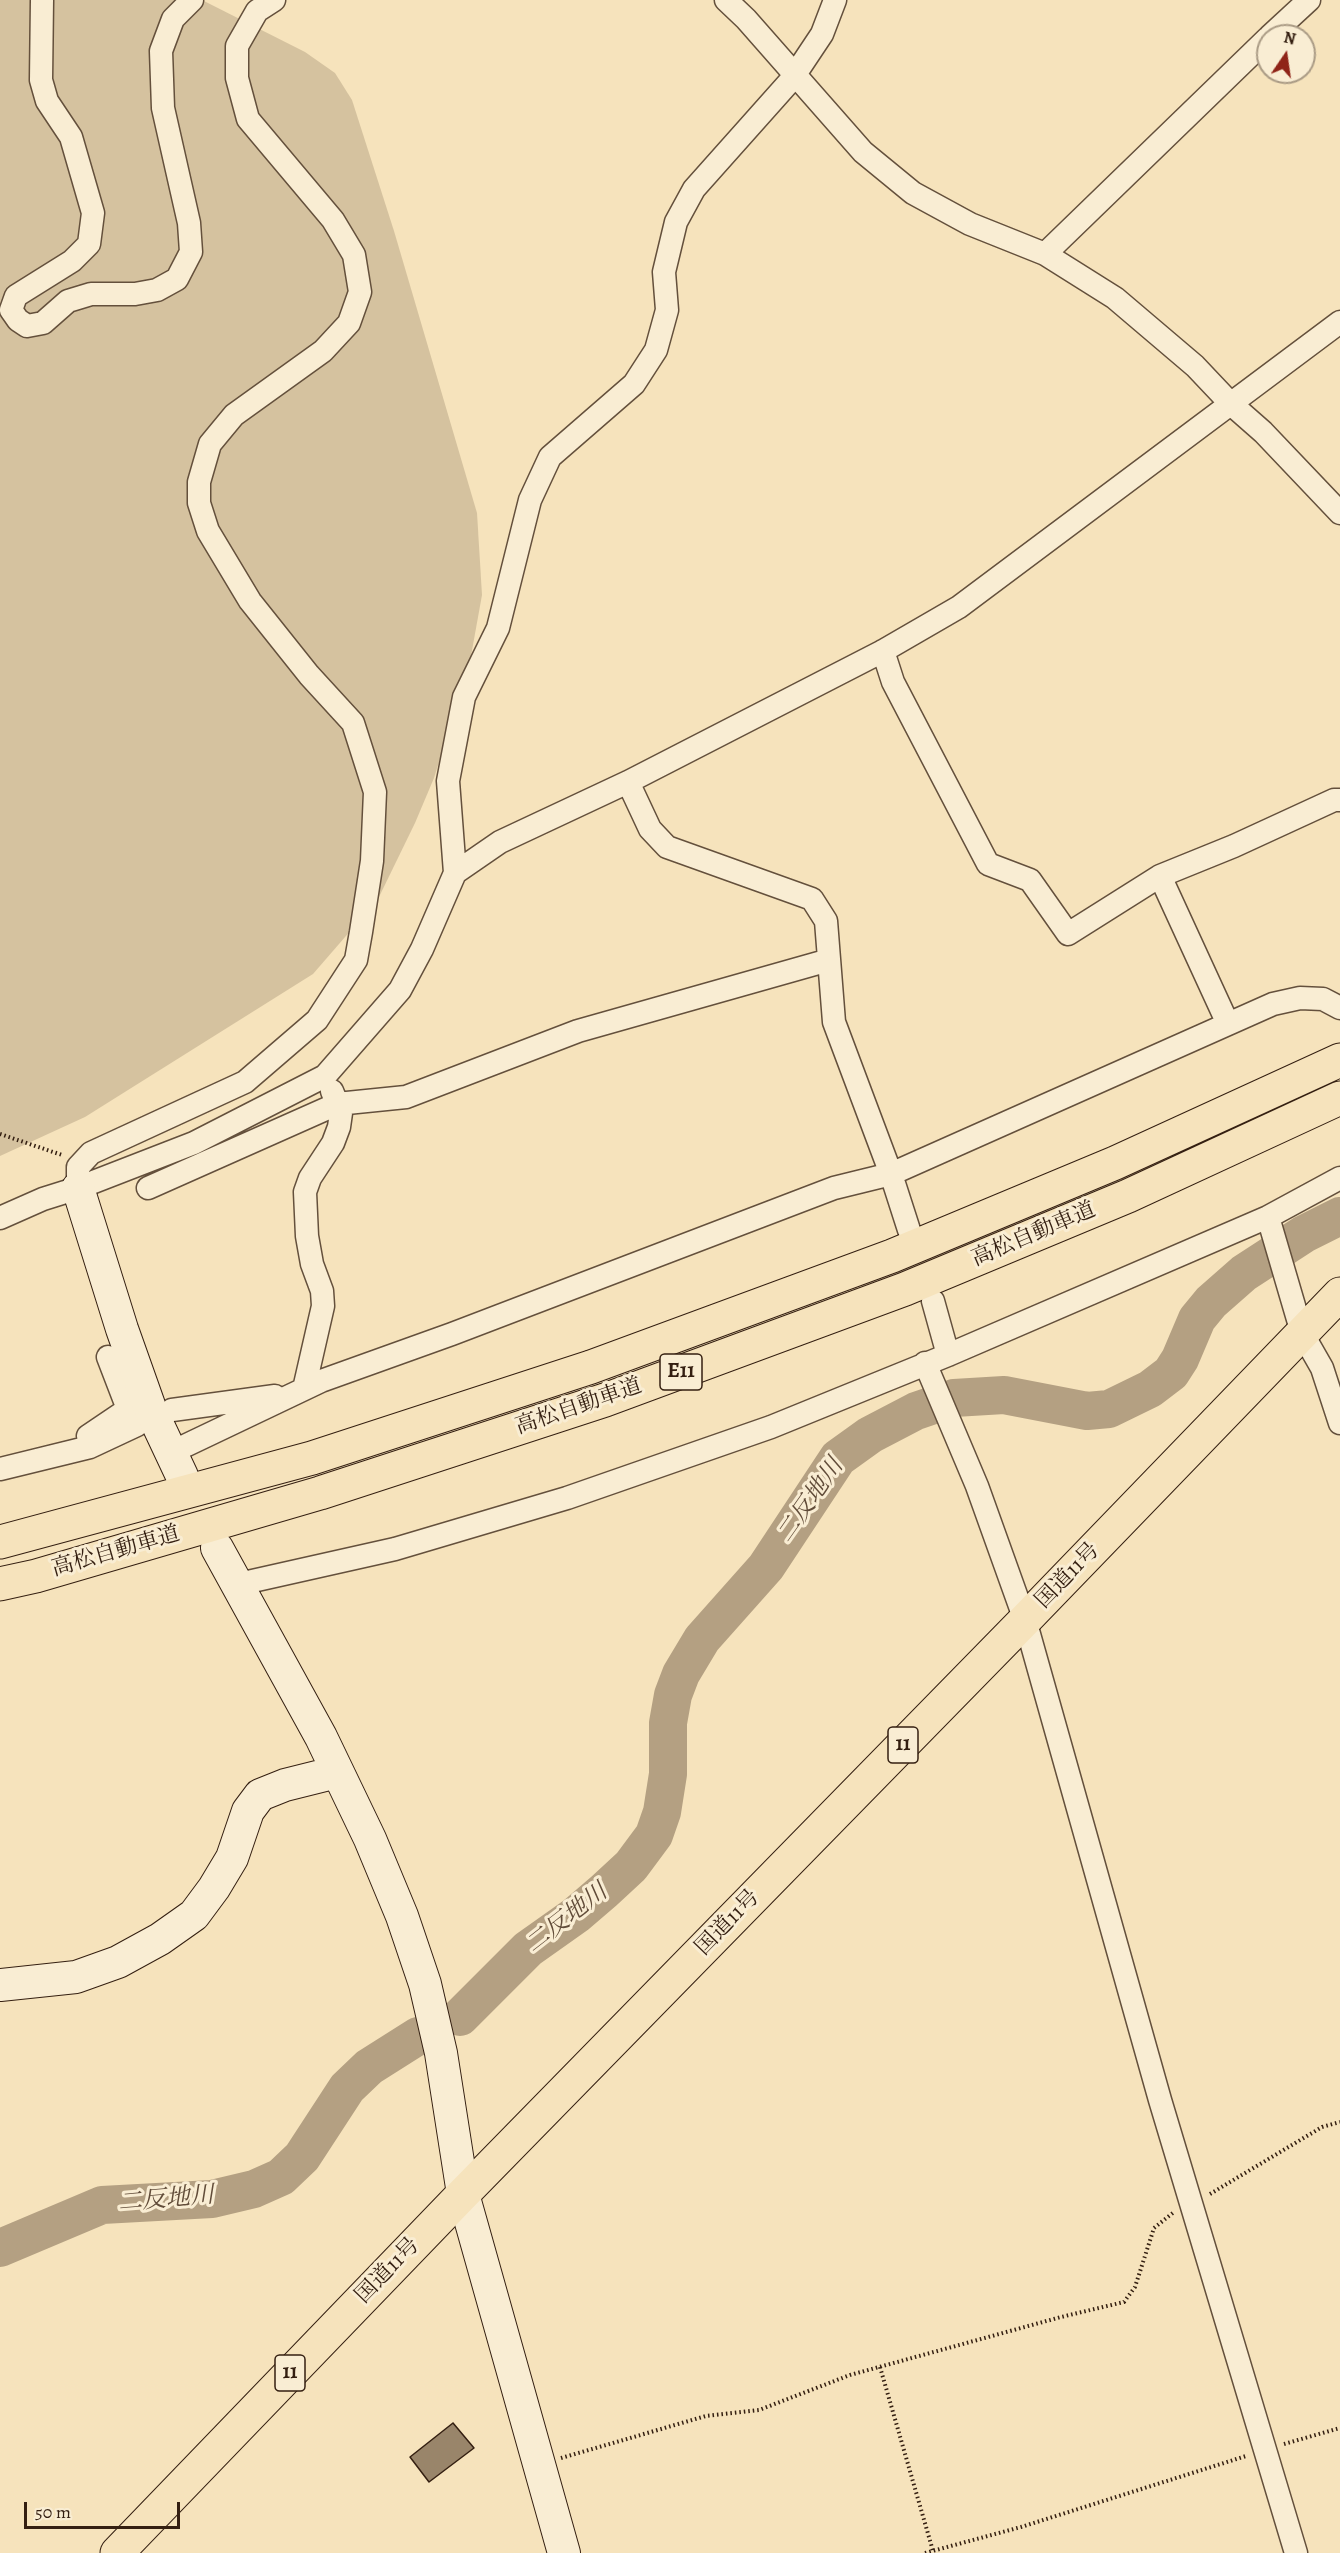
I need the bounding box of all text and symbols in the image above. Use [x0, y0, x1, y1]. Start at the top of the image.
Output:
north arrow [1256, 24, 1316, 84]
text: N [1281, 26, 1298, 50]
street label: 高松自動車道 [968, 1197, 1100, 1273]
road number: E11 [660, 1354, 702, 1390]
street label: 高松自動車道 [512, 1373, 646, 1441]
water label: 二反地川 [772, 1453, 850, 1549]
street label: 高松自動車道 [49, 1521, 183, 1583]
street label: 国道11号 [1030, 1538, 1106, 1614]
road number: 11 [888, 1727, 918, 1763]
water label: 二反地川 [520, 1878, 614, 1960]
street label: 国道11号 [690, 1885, 766, 1961]
water label: 二反地川 [117, 2181, 215, 2219]
street label: 国道11号 [350, 2233, 426, 2309]
road number: 11 [275, 2355, 305, 2391]
scale bar [27, 2490, 183, 2528]
text: 50 m [35, 2500, 71, 2524]

